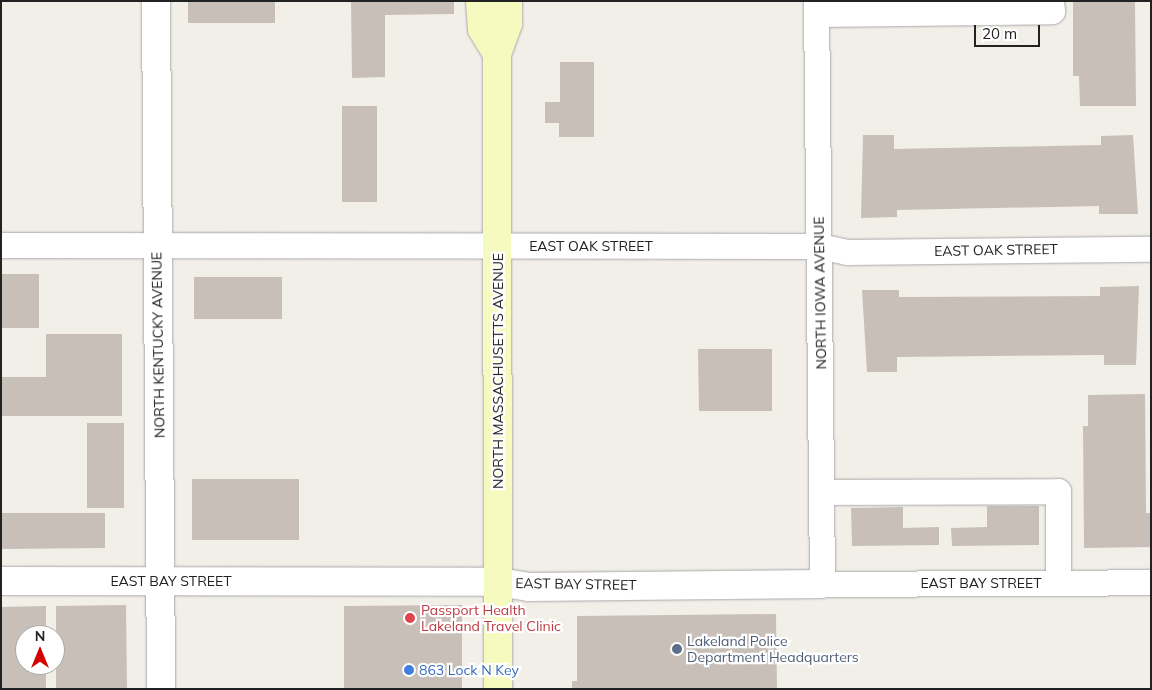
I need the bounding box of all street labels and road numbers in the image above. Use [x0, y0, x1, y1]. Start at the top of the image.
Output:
street label: NORTH IOWA AVENUE [810, 216, 830, 370]
street label: EAST OAK STREET [529, 238, 653, 254]
street label: EAST OAK STREET [934, 241, 1058, 259]
street label: NORTH KENTUCKY AVENUE [148, 252, 168, 438]
street label: NORTH MASSACHUSETTS AVENUE [490, 253, 506, 489]
street label: EAST BAY STREET [110, 573, 232, 589]
street label: EAST BAY STREET [515, 575, 637, 593]
street label: EAST BAY STREET [920, 575, 1042, 591]

